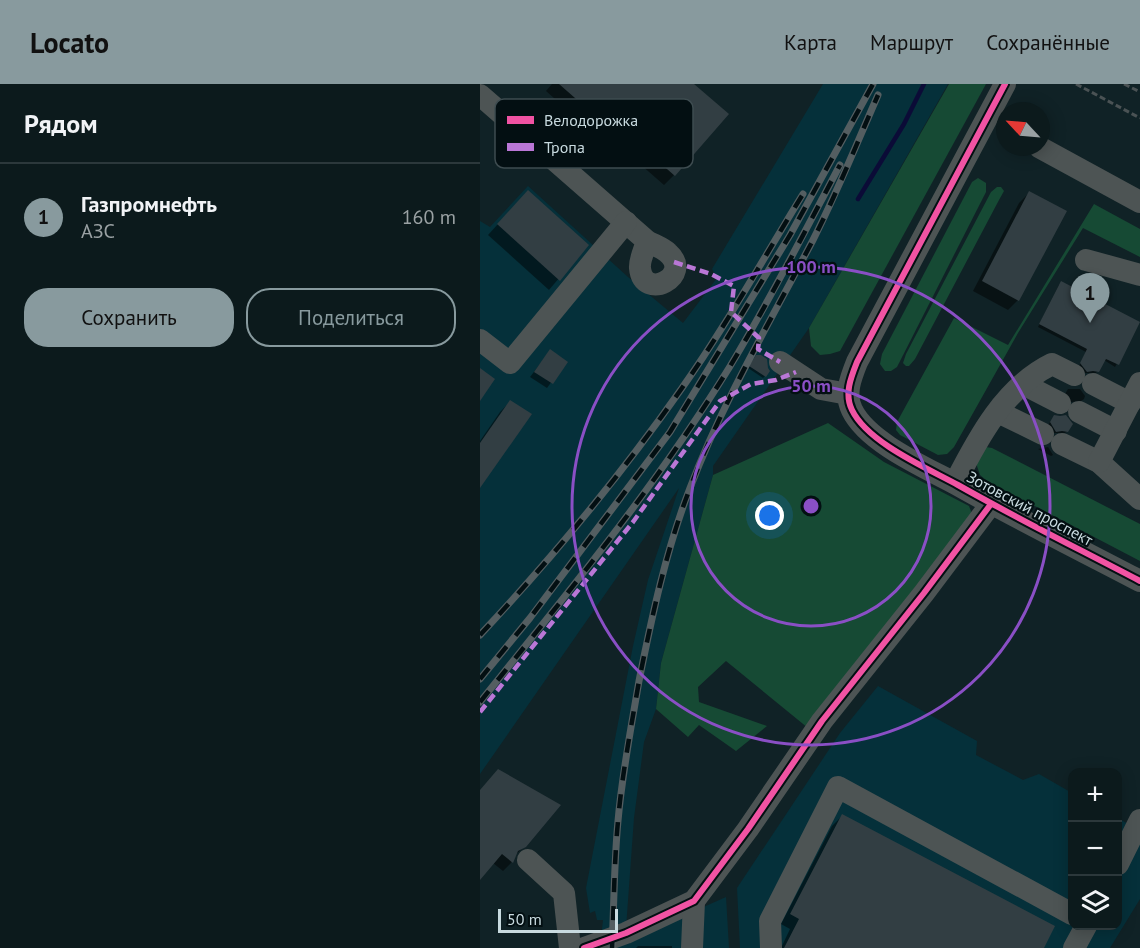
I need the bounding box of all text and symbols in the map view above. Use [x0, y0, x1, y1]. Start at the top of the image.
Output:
text: Locato [30, 24, 109, 61]
text: Карта [784, 29, 837, 56]
text: Маршрут [870, 29, 953, 56]
text: Сохранённые [986, 29, 1110, 56]
legend [495, 99, 693, 168]
north arrow [996, 102, 1050, 156]
text: Рядом [24, 107, 98, 140]
text: Велодорожка [544, 110, 638, 130]
text: Тропа [544, 137, 585, 157]
text: Газпромнефть [81, 190, 217, 218]
text: 1 [38, 204, 49, 230]
text: 160 m [402, 204, 456, 230]
text: АЗС [81, 218, 115, 244]
text: 100 m [786, 255, 836, 278]
pin: 1 [1070, 274, 1110, 323]
button: Сохранить [24, 288, 234, 347]
button: Поделиться [246, 288, 456, 347]
text: 50 m [791, 374, 831, 397]
street label: Зотовский проспект [964, 466, 1097, 550]
centre of rings [801, 496, 821, 516]
your location [755, 501, 784, 530]
map controls [1068, 768, 1122, 930]
button: + [1068, 768, 1122, 822]
button: − [1068, 822, 1122, 876]
button: layers [1068, 876, 1122, 930]
scale bar [498, 906, 618, 934]
text: 50 m [507, 909, 542, 929]

